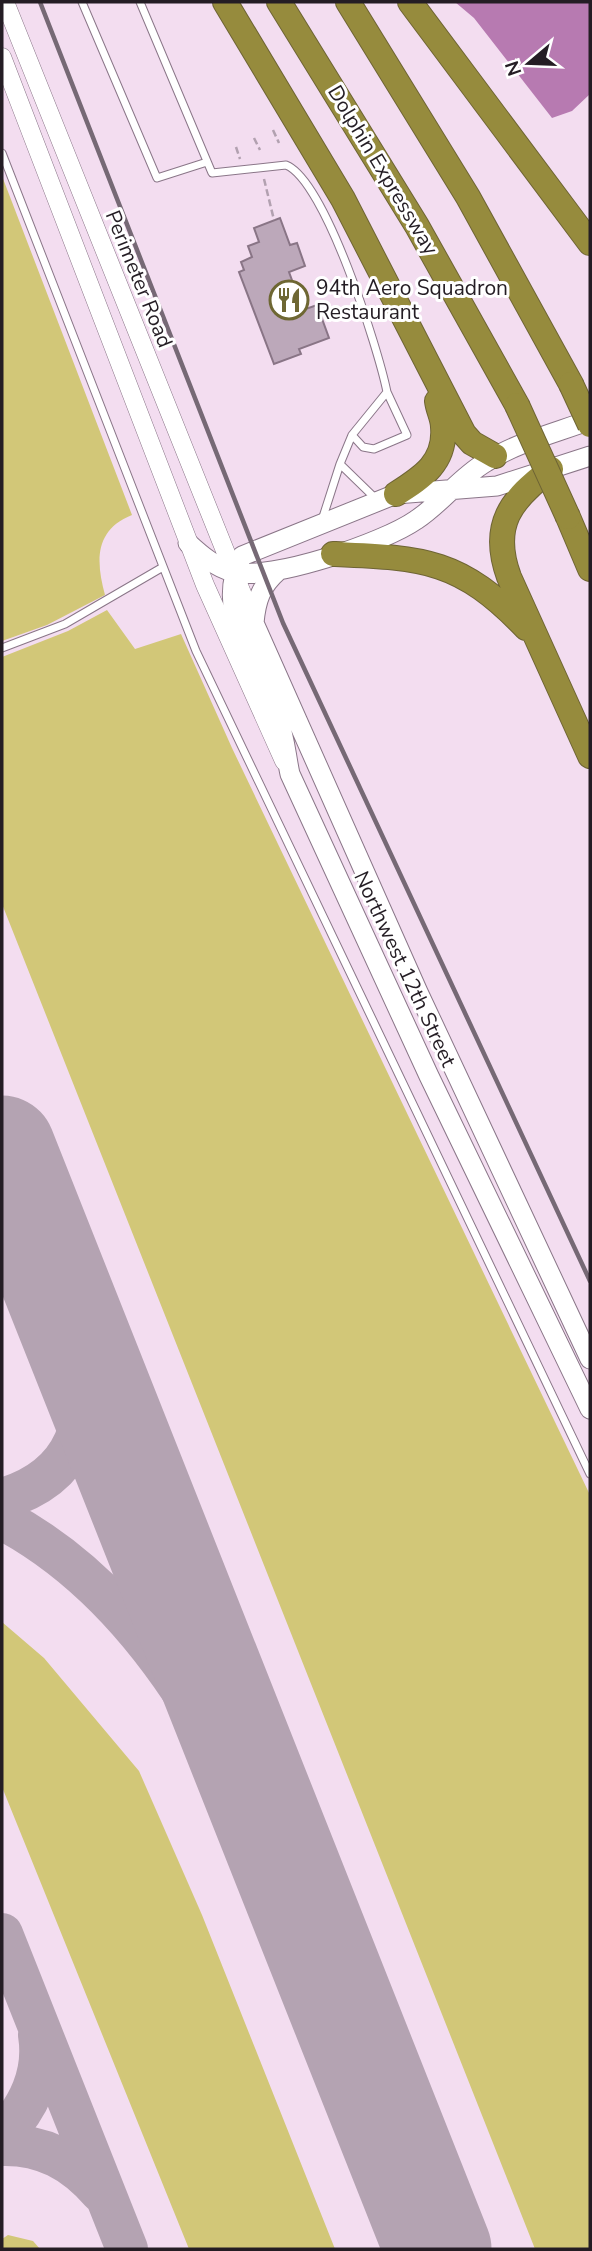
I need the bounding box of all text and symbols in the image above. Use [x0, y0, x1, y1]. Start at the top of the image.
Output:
north arrow [494, 28, 564, 98]
text: N [499, 57, 528, 79]
street label: Dolphin Expressway [321, 80, 445, 260]
street label: Perimeter Road [99, 206, 179, 352]
place label: 94th Aero Squadron Restaurant [316, 274, 508, 326]
restaurant icon: 94th Aero Squadron Restaurant [268, 279, 310, 321]
street label: Northwest 12th Street [347, 867, 463, 1072]

